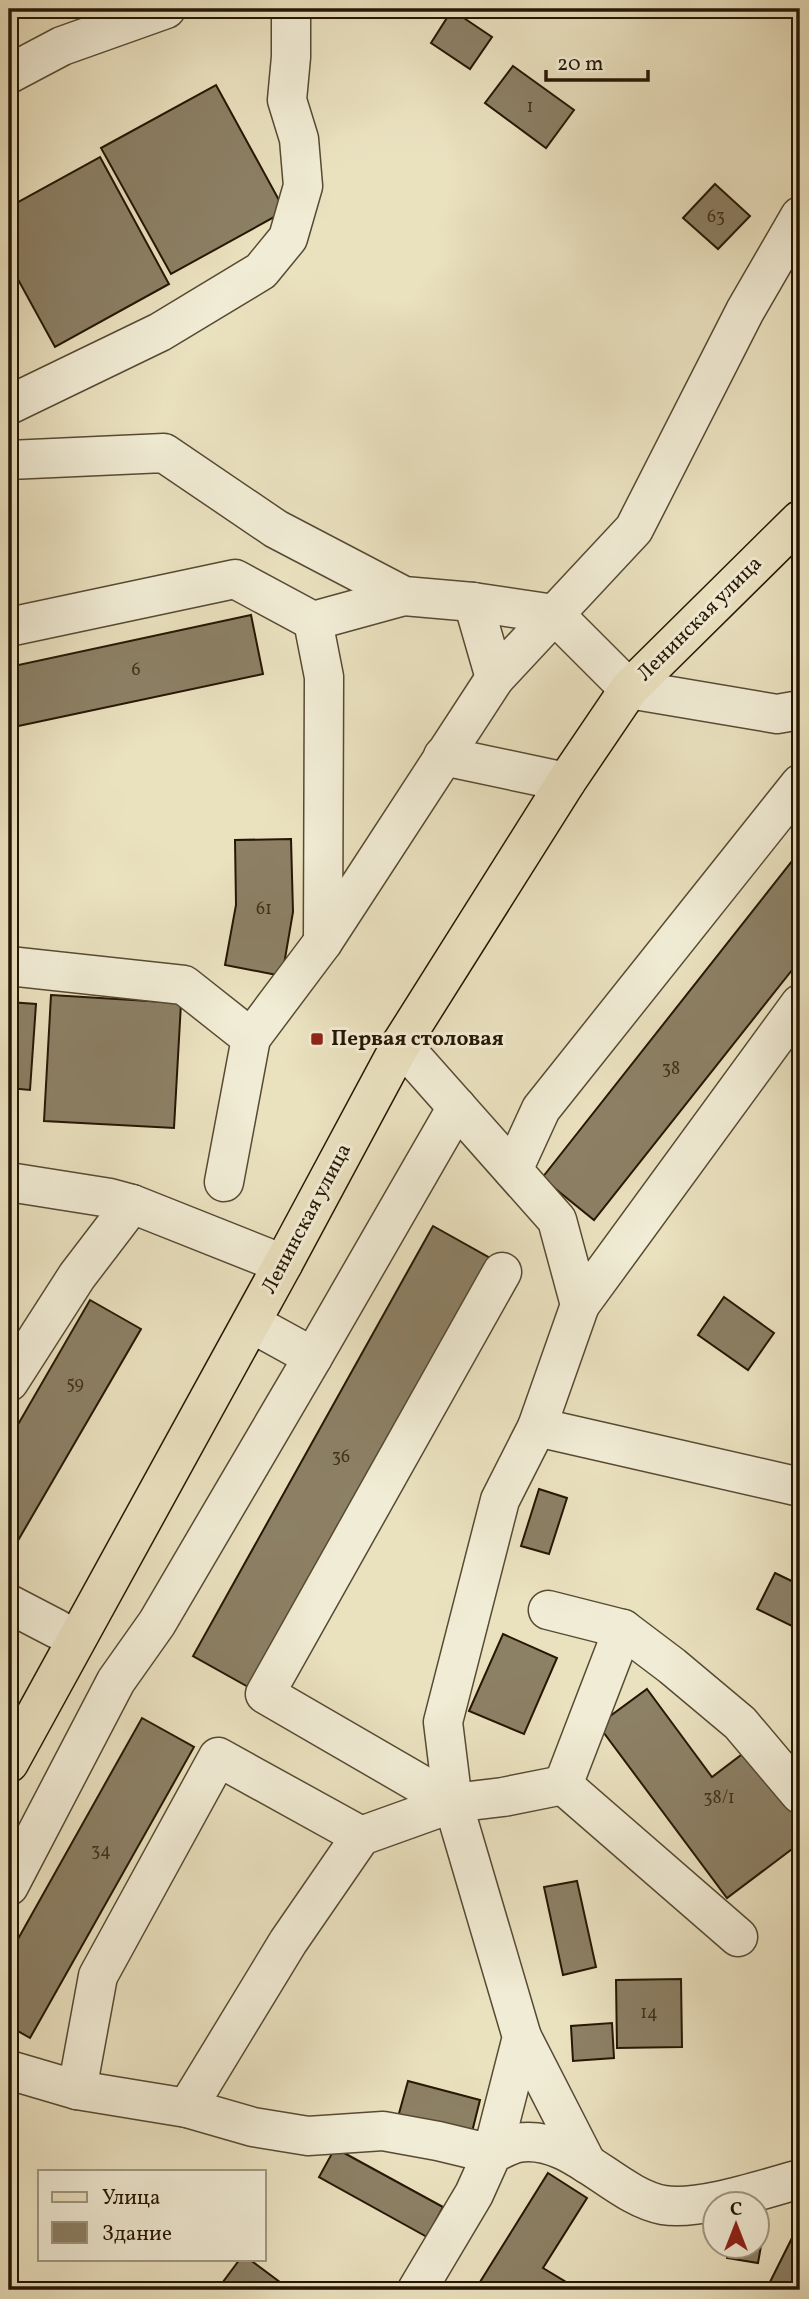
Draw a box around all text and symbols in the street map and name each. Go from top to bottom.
scale bar [546,38,648,82]
text: 20 m [557,50,603,79]
house number: 1 [527,95,533,120]
house number: 63 [707,205,725,230]
street label: Ленинская улица [631,550,769,688]
house number: 6 [131,658,141,683]
house number: 61 [256,897,272,922]
place label: Первая столовая [331,1025,504,1054]
marker: Первая столовая [309,1031,325,1047]
house number: 38 [662,1057,680,1082]
street label: Ленинская улица [255,1139,359,1299]
house number: 59 [66,1372,84,1397]
house number: 36 [332,1445,350,1470]
house number: 38/1 [703,1786,735,1811]
house number: 34 [91,1839,111,1864]
house number: 14 [640,2001,658,2026]
legend [38,2170,266,2260]
text: Улица [102,2184,160,2213]
north arrow [700,2190,770,2260]
text: С [730,2197,742,2223]
text: Здание [102,2220,172,2249]

